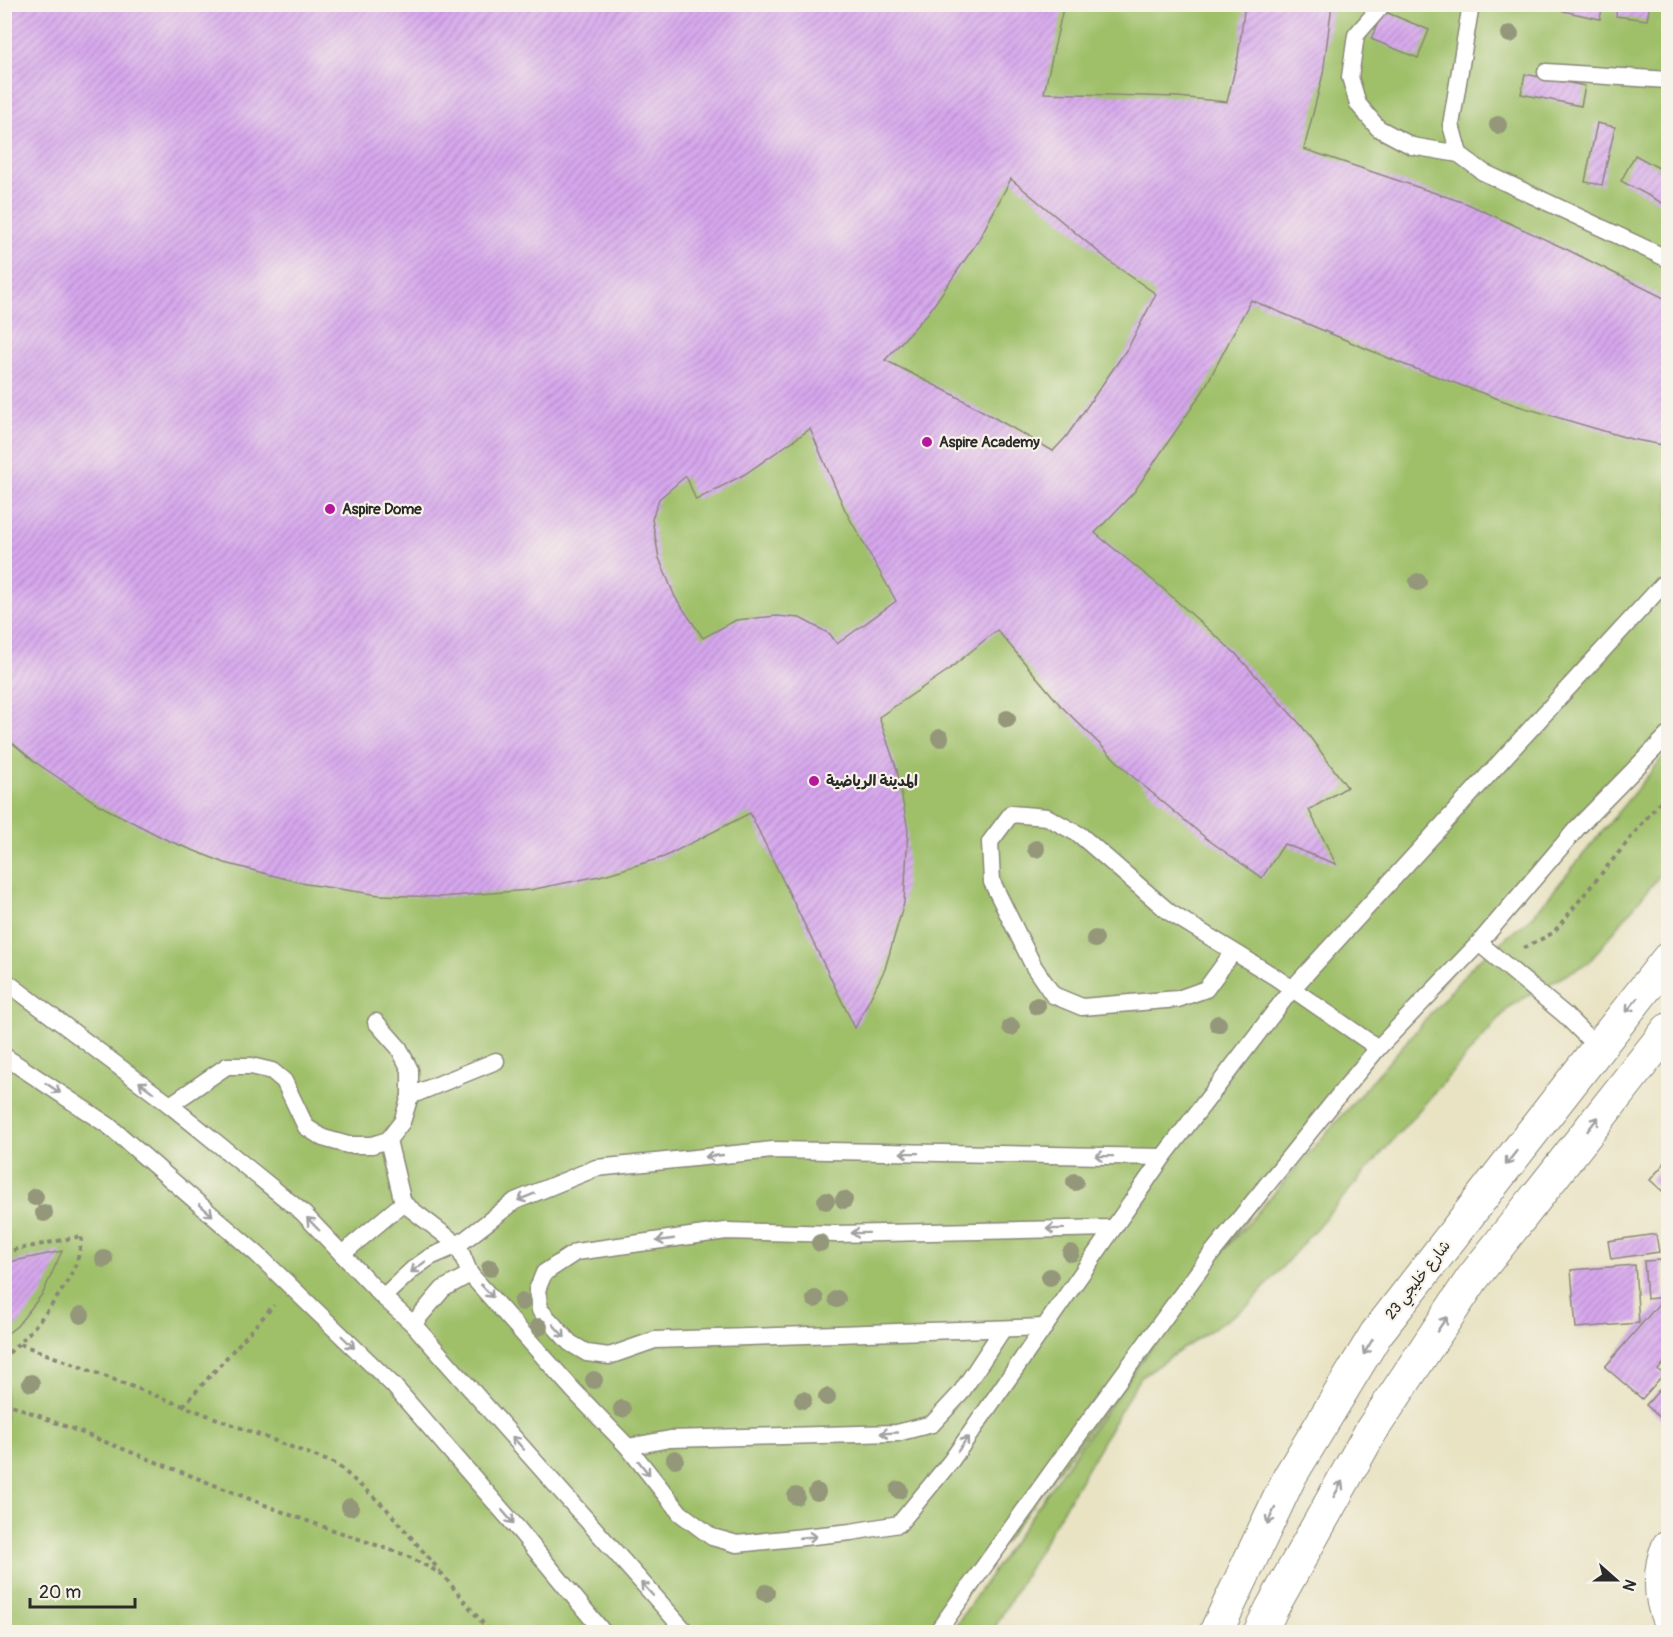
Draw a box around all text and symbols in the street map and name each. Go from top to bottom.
place label: Aspire Academy [939,433,1040,452]
marker: Aspire Academy [920,435,934,449]
place label: Aspire Dome [342,500,422,519]
marker: Aspire Dome [323,502,337,516]
place label: المدينة الرياضية [826,772,918,791]
marker: المدينة الرياضية [807,774,821,788]
one-way arrow [1625,997,1639,1012]
one-way arrow [139,1081,155,1094]
one-way arrow [44,1083,61,1095]
one-way arrow [1587,1116,1600,1132]
one-way arrow [900,1147,920,1159]
one-way arrow [1095,1150,1115,1162]
one-way arrow [1505,1150,1518,1166]
one-way arrow [705,1151,725,1162]
one-way arrow [517,1192,535,1203]
one-way arrow [197,1202,213,1216]
one-way arrow [306,1217,320,1232]
one-way arrow [1045,1224,1065,1235]
one-way arrow [850,1228,870,1239]
one-way arrow [656,1234,676,1245]
street label: شارع خليجي 23 [1381,1237,1457,1325]
one-way arrow [410,1260,426,1273]
one-way arrow [479,1284,494,1299]
one-way arrow [1437,1316,1449,1333]
one-way arrow [552,1323,566,1338]
one-way arrow [341,1335,356,1350]
one-way arrow [1362,1338,1374,1355]
one-way arrow [880,1427,900,1438]
one-way arrow [511,1435,525,1450]
one-way arrow [957,1436,969,1452]
one-way arrow [638,1460,651,1476]
one-way arrow [1333,1481,1345,1498]
one-way arrow [1264,1506,1276,1524]
one-way arrow [501,1509,515,1524]
one-way arrow [798,1531,818,1542]
north arrow [1586,1550,1646,1610]
scale bar [30,1571,135,1609]
text: N [1618,1576,1640,1594]
text: 20 m [39,1581,81,1604]
one-way arrow [640,1582,654,1597]

